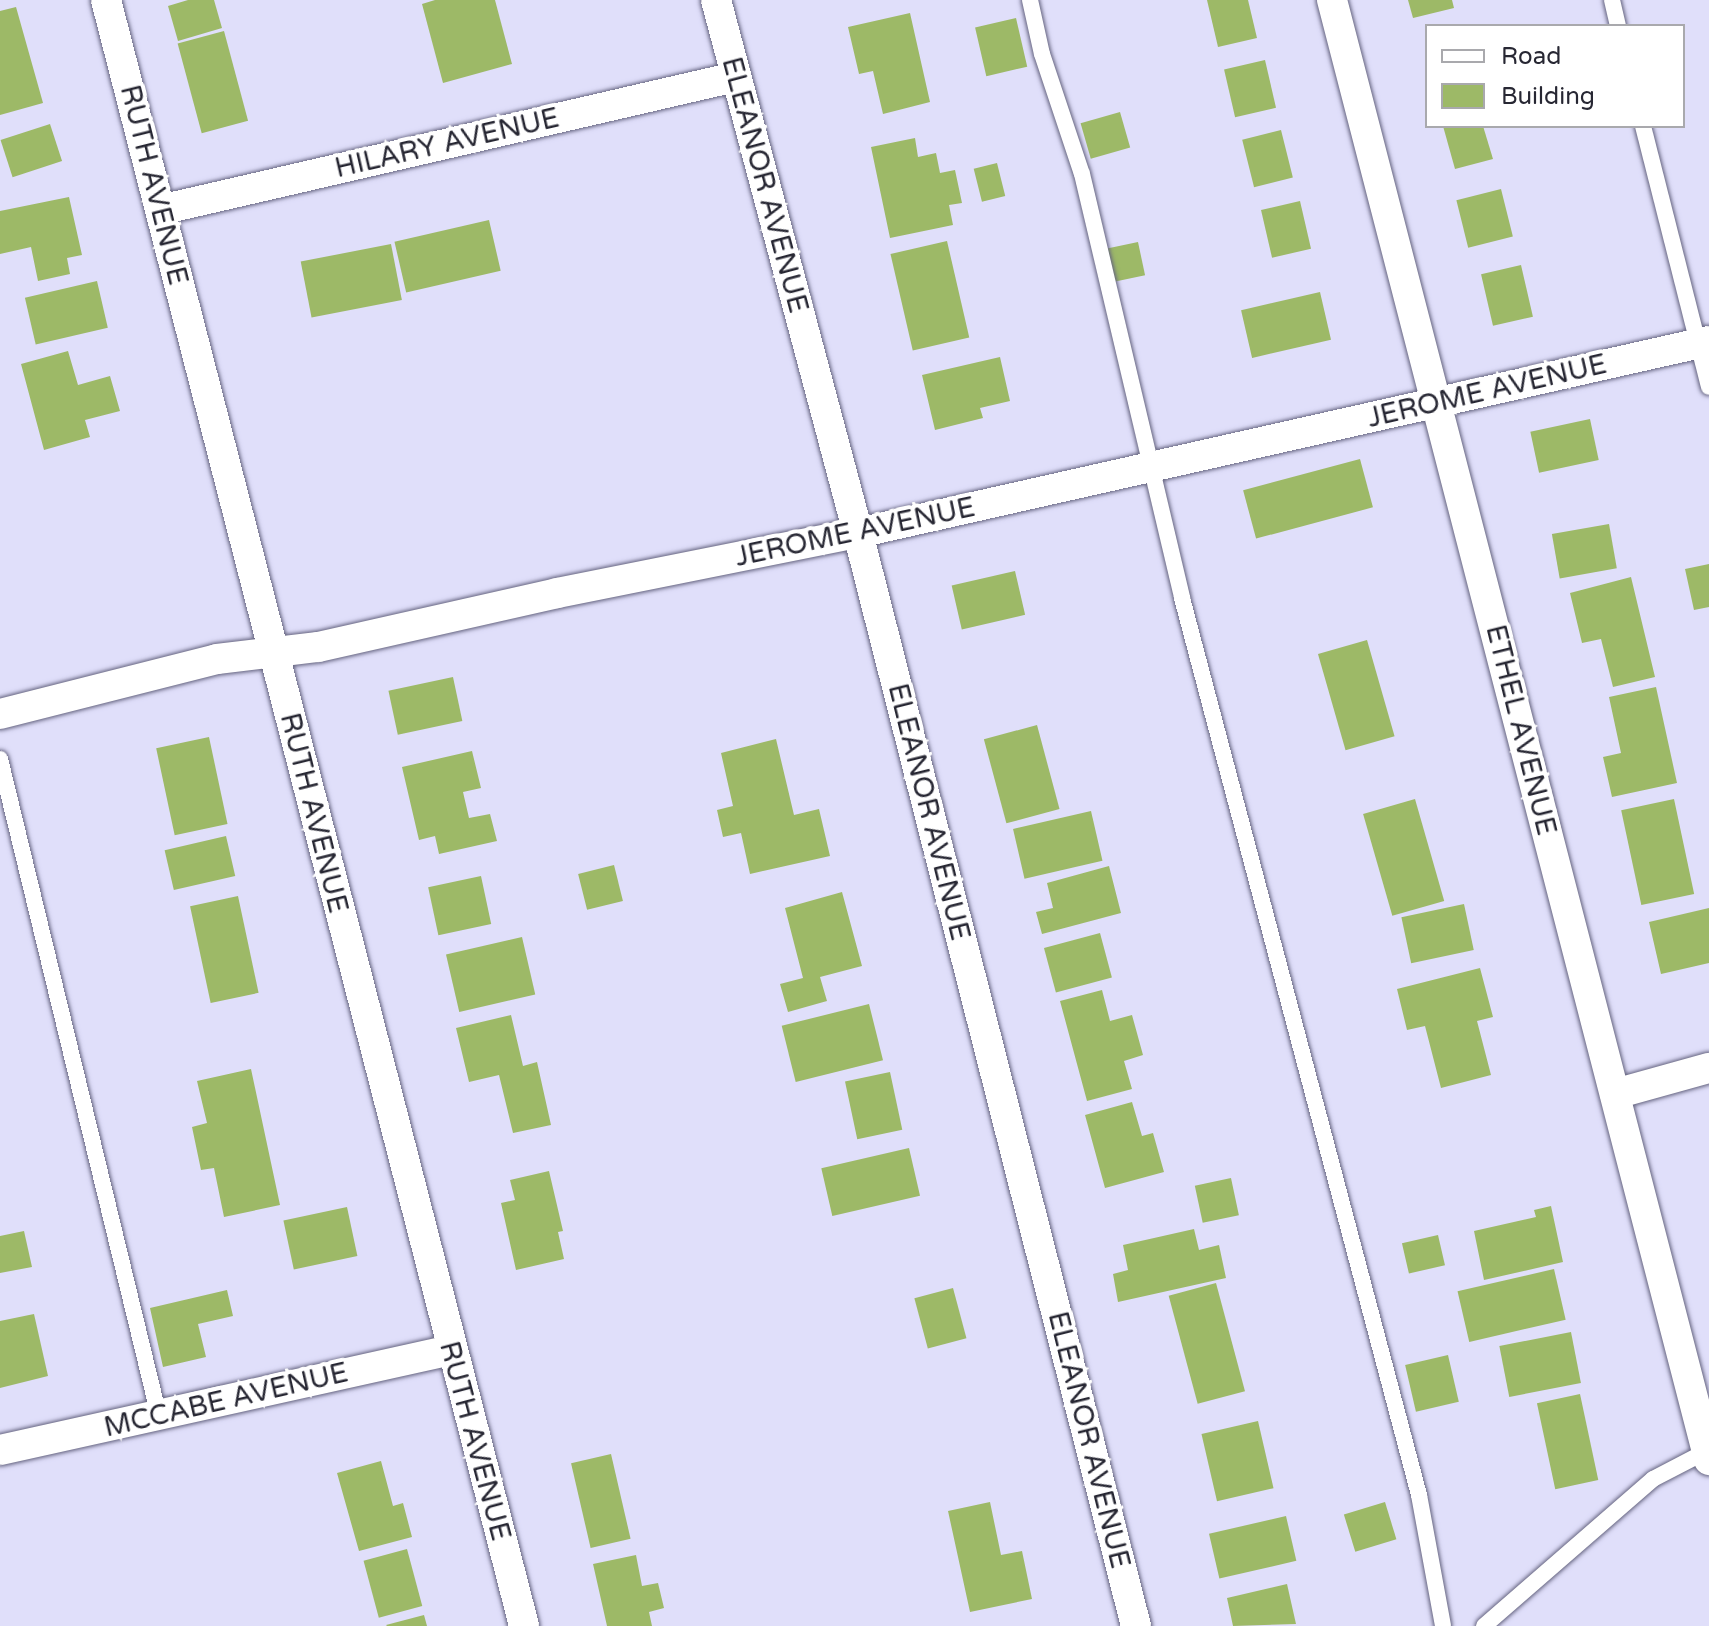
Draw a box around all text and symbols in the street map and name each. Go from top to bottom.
legend [1425,24,1685,128]
text: Road [1501,42,1561,71]
street label: ELEANOR AVENUE [715,53,815,317]
street label: RUTH AVENUE [113,81,195,289]
text: Building [1501,82,1595,111]
street label: HILARY AVENUE [332,101,562,185]
street label: JEROME AVENUE [1364,347,1610,435]
street label: JEROME AVENUE [732,490,978,574]
street label: ETHEL AVENUE [1479,621,1563,839]
street label: ELEANOR AVENUE [881,680,977,944]
street label: RUTH AVENUE [273,709,355,917]
street label: ELEANOR AVENUE [1041,1308,1137,1572]
street label: RUTH AVENUE [432,1338,518,1544]
street label: MCCABE AVENUE [101,1356,351,1444]

